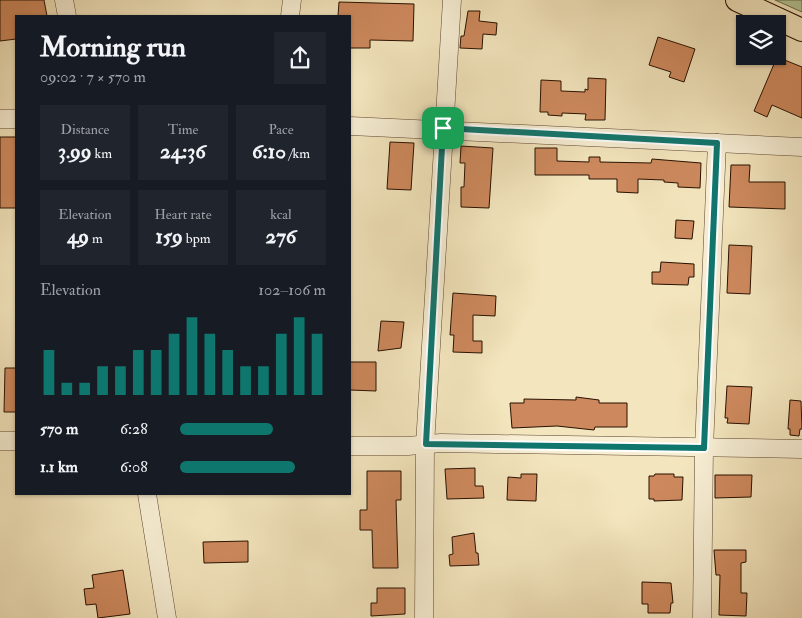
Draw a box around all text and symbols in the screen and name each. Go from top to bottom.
map controls [736,15,786,65]
button: layers [736,15,786,65]
text: Morning run [40,30,186,65]
button: share [274,32,326,84]
text: 09:02 · 7 × 570 m [40,67,146,87]
pin [422,107,464,149]
icon: arrive [429,114,457,142]
text: Distance [61,121,109,138]
text: Time [168,121,198,138]
text: Pace [268,121,294,138]
text: 3.99 [58,138,92,165]
text: 24:36 [160,138,206,165]
text: 6:10 [252,138,286,165]
text: km [92,145,112,162]
text: /km [286,145,310,162]
text: Elevation [58,206,112,223]
text: Heart rate [155,206,212,223]
text: kcal [270,206,292,223]
text: 49 [67,223,89,250]
text: 159 [155,223,183,250]
text: 276 [266,223,296,250]
text: m [89,230,103,247]
text: bpm [183,230,211,247]
text: Elevation [40,280,101,300]
text: 102–106 m [258,280,326,300]
text: 570 m [40,419,78,439]
text: 6:28 [120,419,148,439]
text: 1.1 km [40,457,78,477]
text: 6:08 [120,457,148,477]

